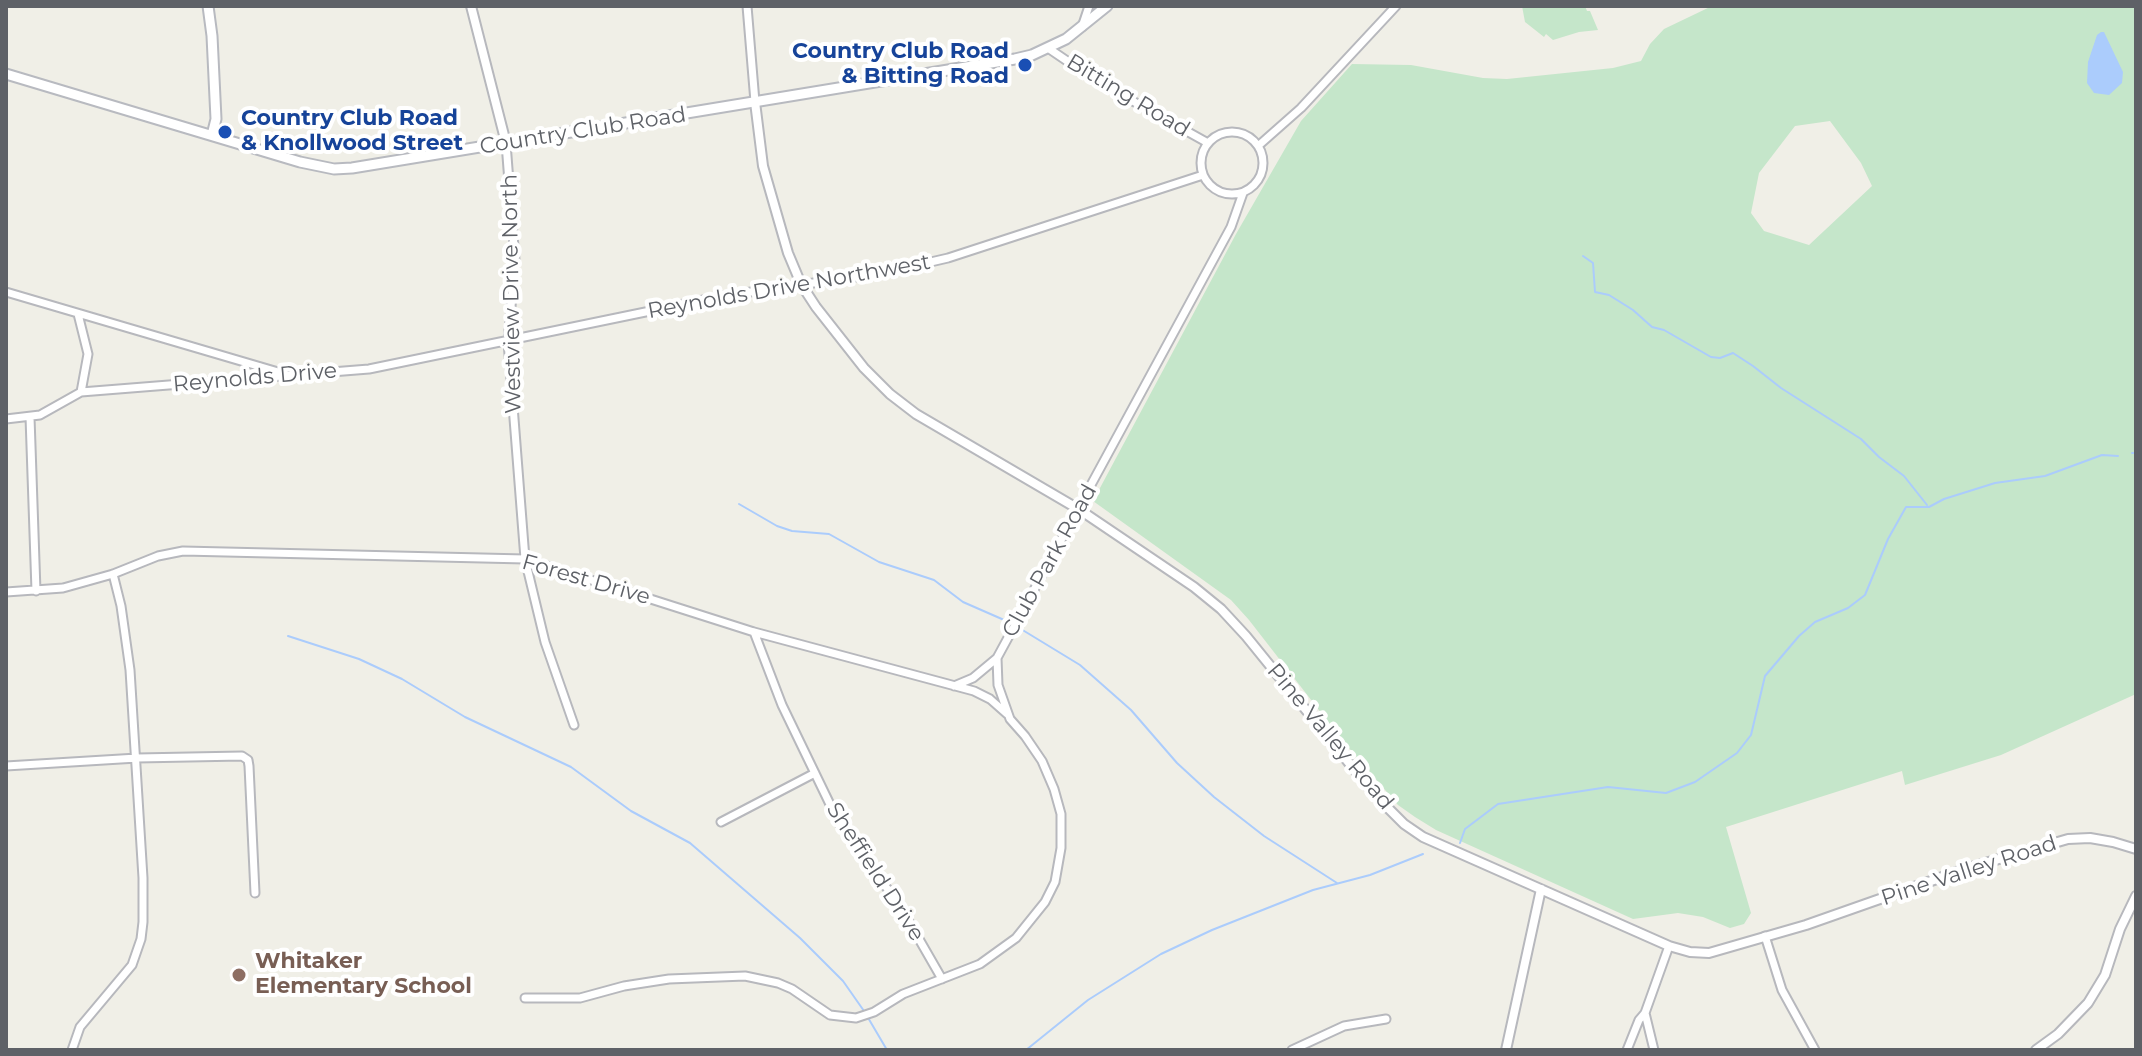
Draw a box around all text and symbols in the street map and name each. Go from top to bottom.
place label: Country Club Road & Bitting Road [792,39,1009,90]
street label: Bitting Road [1062,49,1194,143]
marker: Country Club Road & Bitting Road [1016,56,1034,74]
street label: Country Club Road [478,102,688,160]
place label: Country Club Road & Knollwood Street [241,106,463,158]
marker: Country Club Road & Knollwood Street [216,123,234,141]
street label: Westview Drive North [497,174,527,414]
street label: Reynolds Drive Northwest [646,249,932,325]
street label: Reynolds Drive [172,358,338,398]
street label: Club Park Road [997,480,1103,642]
street label: Forest Drive [519,549,653,611]
street label: Pine Valley Road [1261,658,1399,816]
street label: Sheffield Drive [820,798,930,946]
street label: Pine Valley Road [1878,830,2060,912]
place label: Whitaker Elementary School [255,949,472,1000]
marker: Whitaker Elementary School [230,966,248,984]

